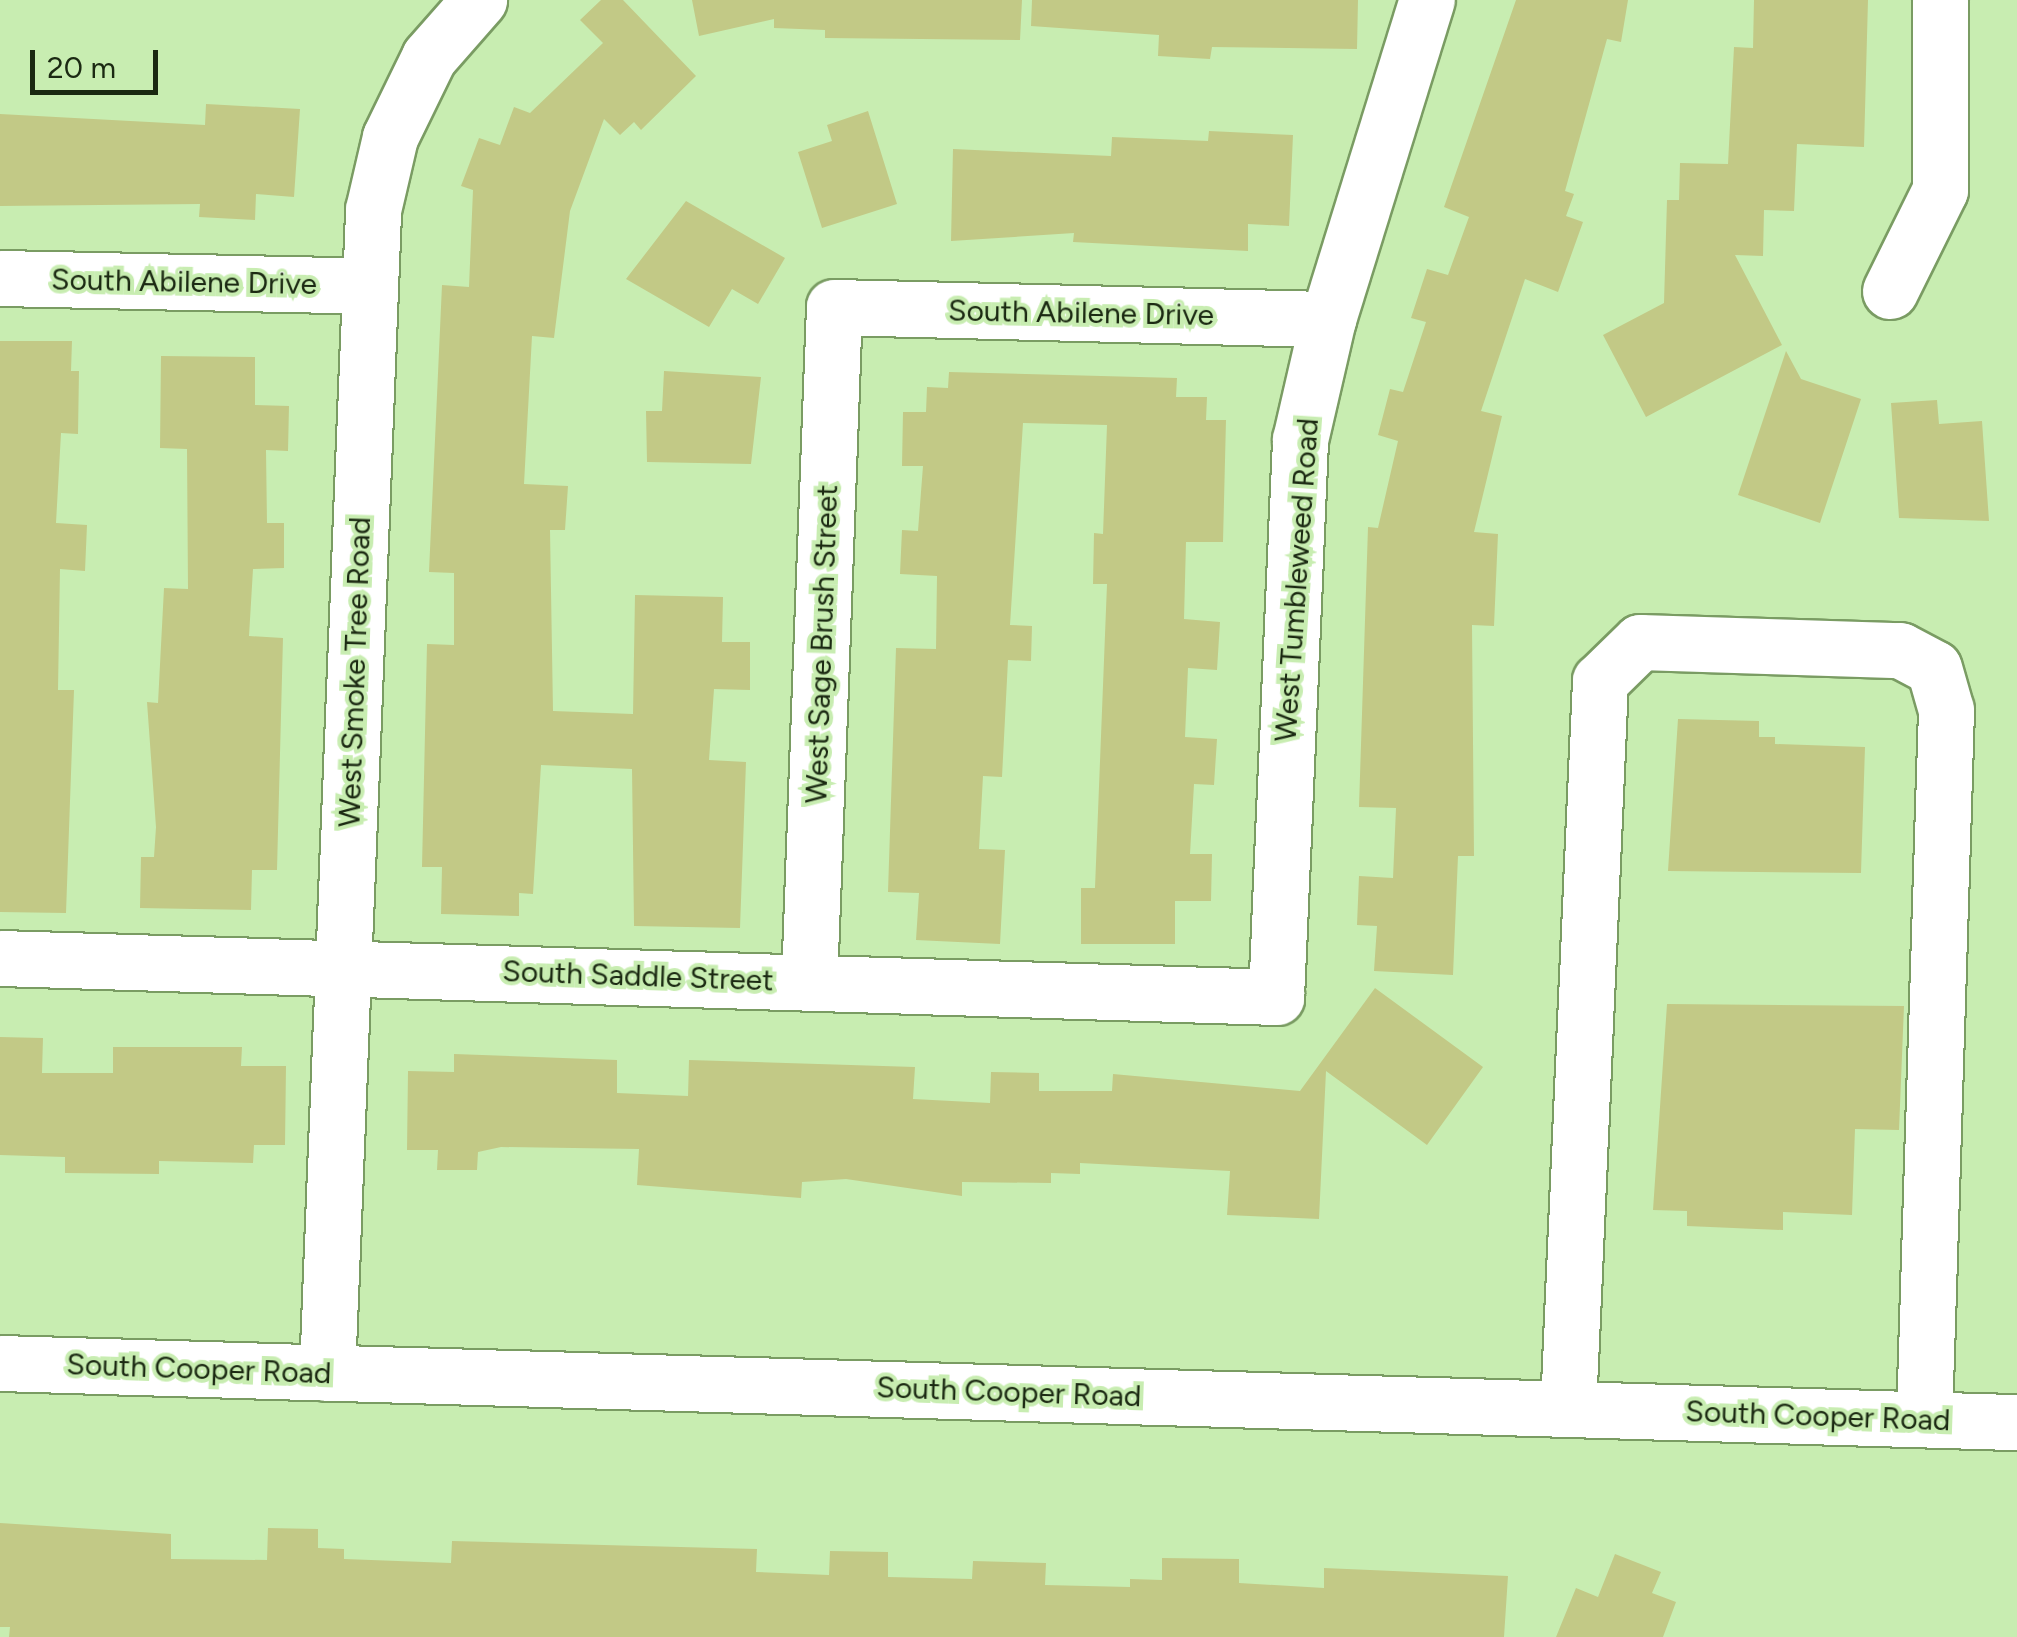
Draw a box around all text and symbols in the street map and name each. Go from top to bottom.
scale bar [35,30,162,92]
text: 20 m [47,49,116,86]
street label: South Abilene Drive [51,262,317,302]
street label: South Abilene Drive [948,293,1214,333]
street label: West Tumbleweed Road [1268,417,1326,743]
street label: West Sage Brush Street [798,484,846,804]
street label: West Smoke Tree Road [332,516,378,828]
street label: South Saddle Street [502,953,774,999]
street label: South Cooper Road [66,1346,332,1392]
street label: South Cooper Road [876,1369,1142,1415]
street label: South Cooper Road [1685,1393,1951,1439]

